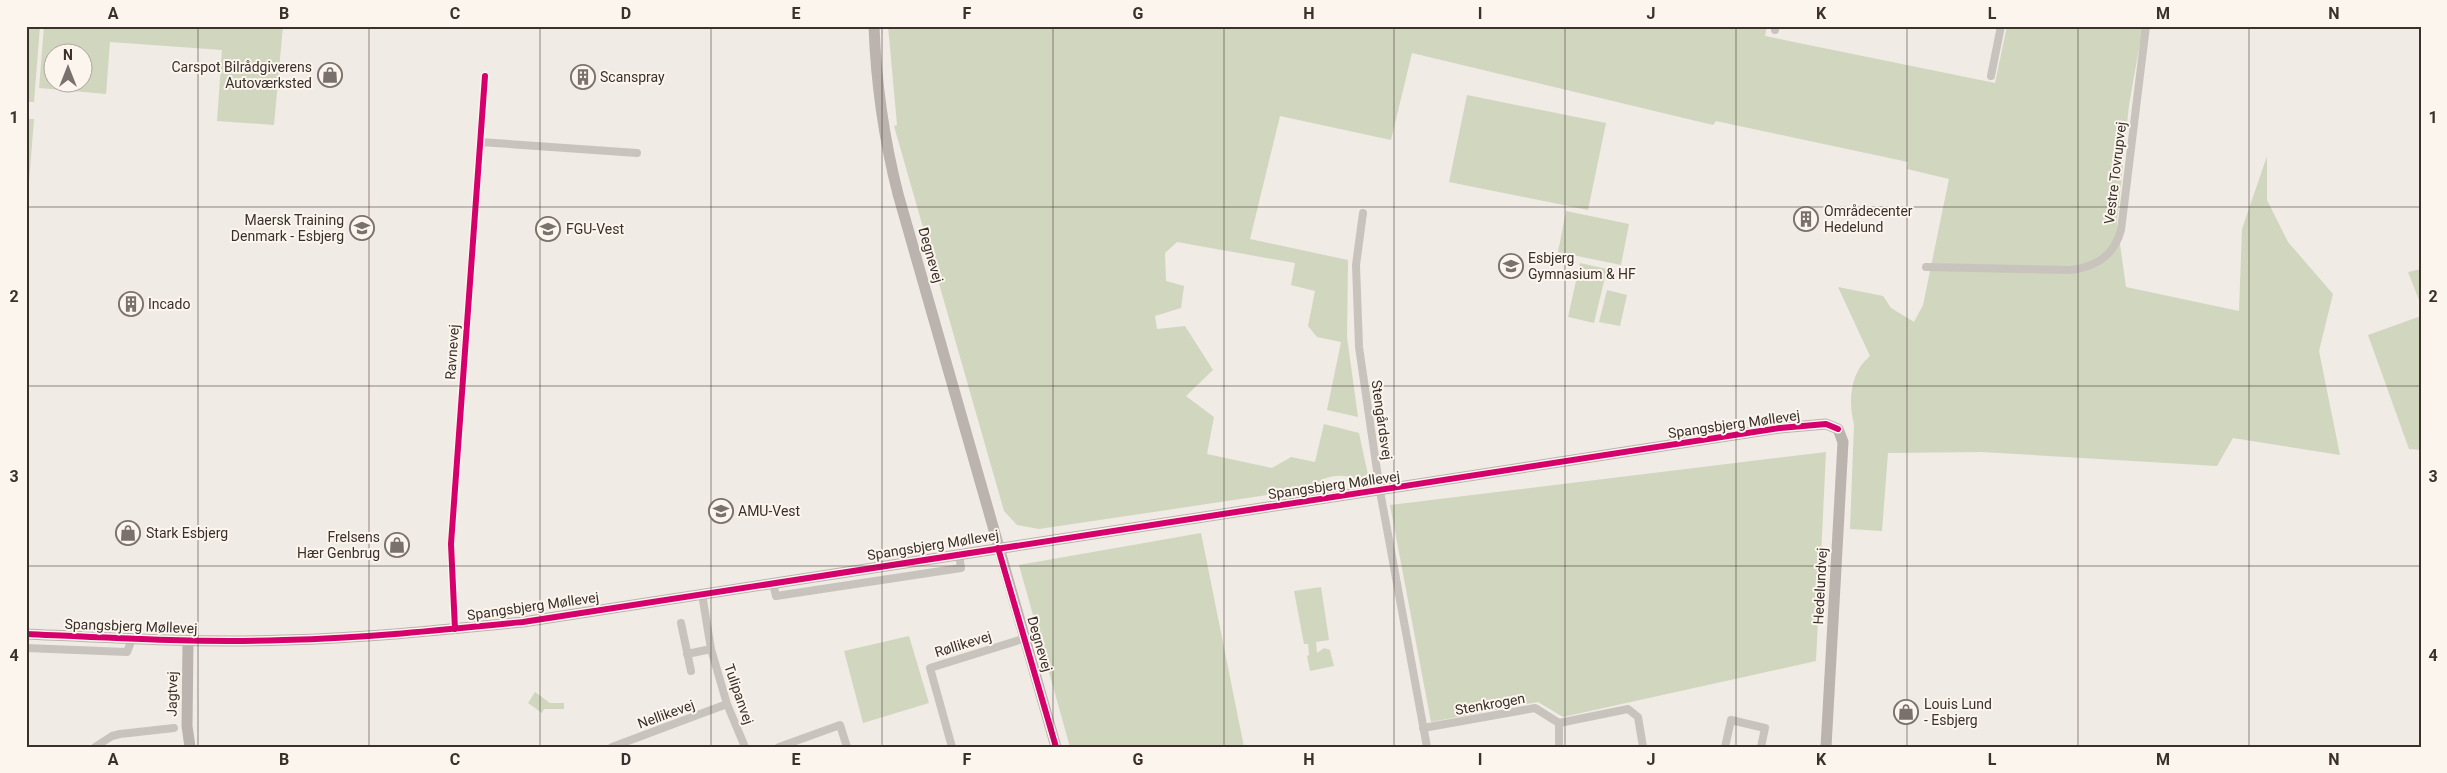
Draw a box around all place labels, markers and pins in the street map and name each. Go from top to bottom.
place label: Carspot Bilrådgiverens Autoværksted [172,59,312,91]
shop icon: Carspot Bilrådgiverens Autoværksted [317,62,343,88]
building icon: Scanspray [570,64,596,90]
place label: Scanspray [600,69,665,85]
place label: Områdecenter Hedelund [1824,203,1913,235]
building icon: Områdecenter Hedelund [1793,206,1819,232]
place label: Maersk Training Denmark - Esbjerg [231,212,344,244]
school or university icon: Maersk Training Denmark - Esbjerg [349,215,375,241]
school or university icon: FGU-Vest [535,216,561,242]
place label: FGU-Vest [566,221,624,237]
place label: Esbjerg Gymnasium & HF [1528,250,1636,282]
school or university icon: Esbjerg Gymnasium & HF [1498,253,1524,279]
building icon: Incado [118,291,144,317]
place label: Incado [148,296,190,312]
school or university icon: AMU-Vest [708,498,734,524]
place label: AMU-Vest [738,503,801,519]
shop icon: Stark Esbjerg [115,520,141,546]
place label: Stark Esbjerg [146,525,228,541]
place label: Frelsens Hær Genbrug [297,529,380,561]
shop icon: Frelsens Hær Genbrug [384,532,410,558]
place label: Louis Lund - Esbjerg [1924,696,1992,728]
shop icon: Louis Lund - Esbjerg [1893,699,1919,725]

